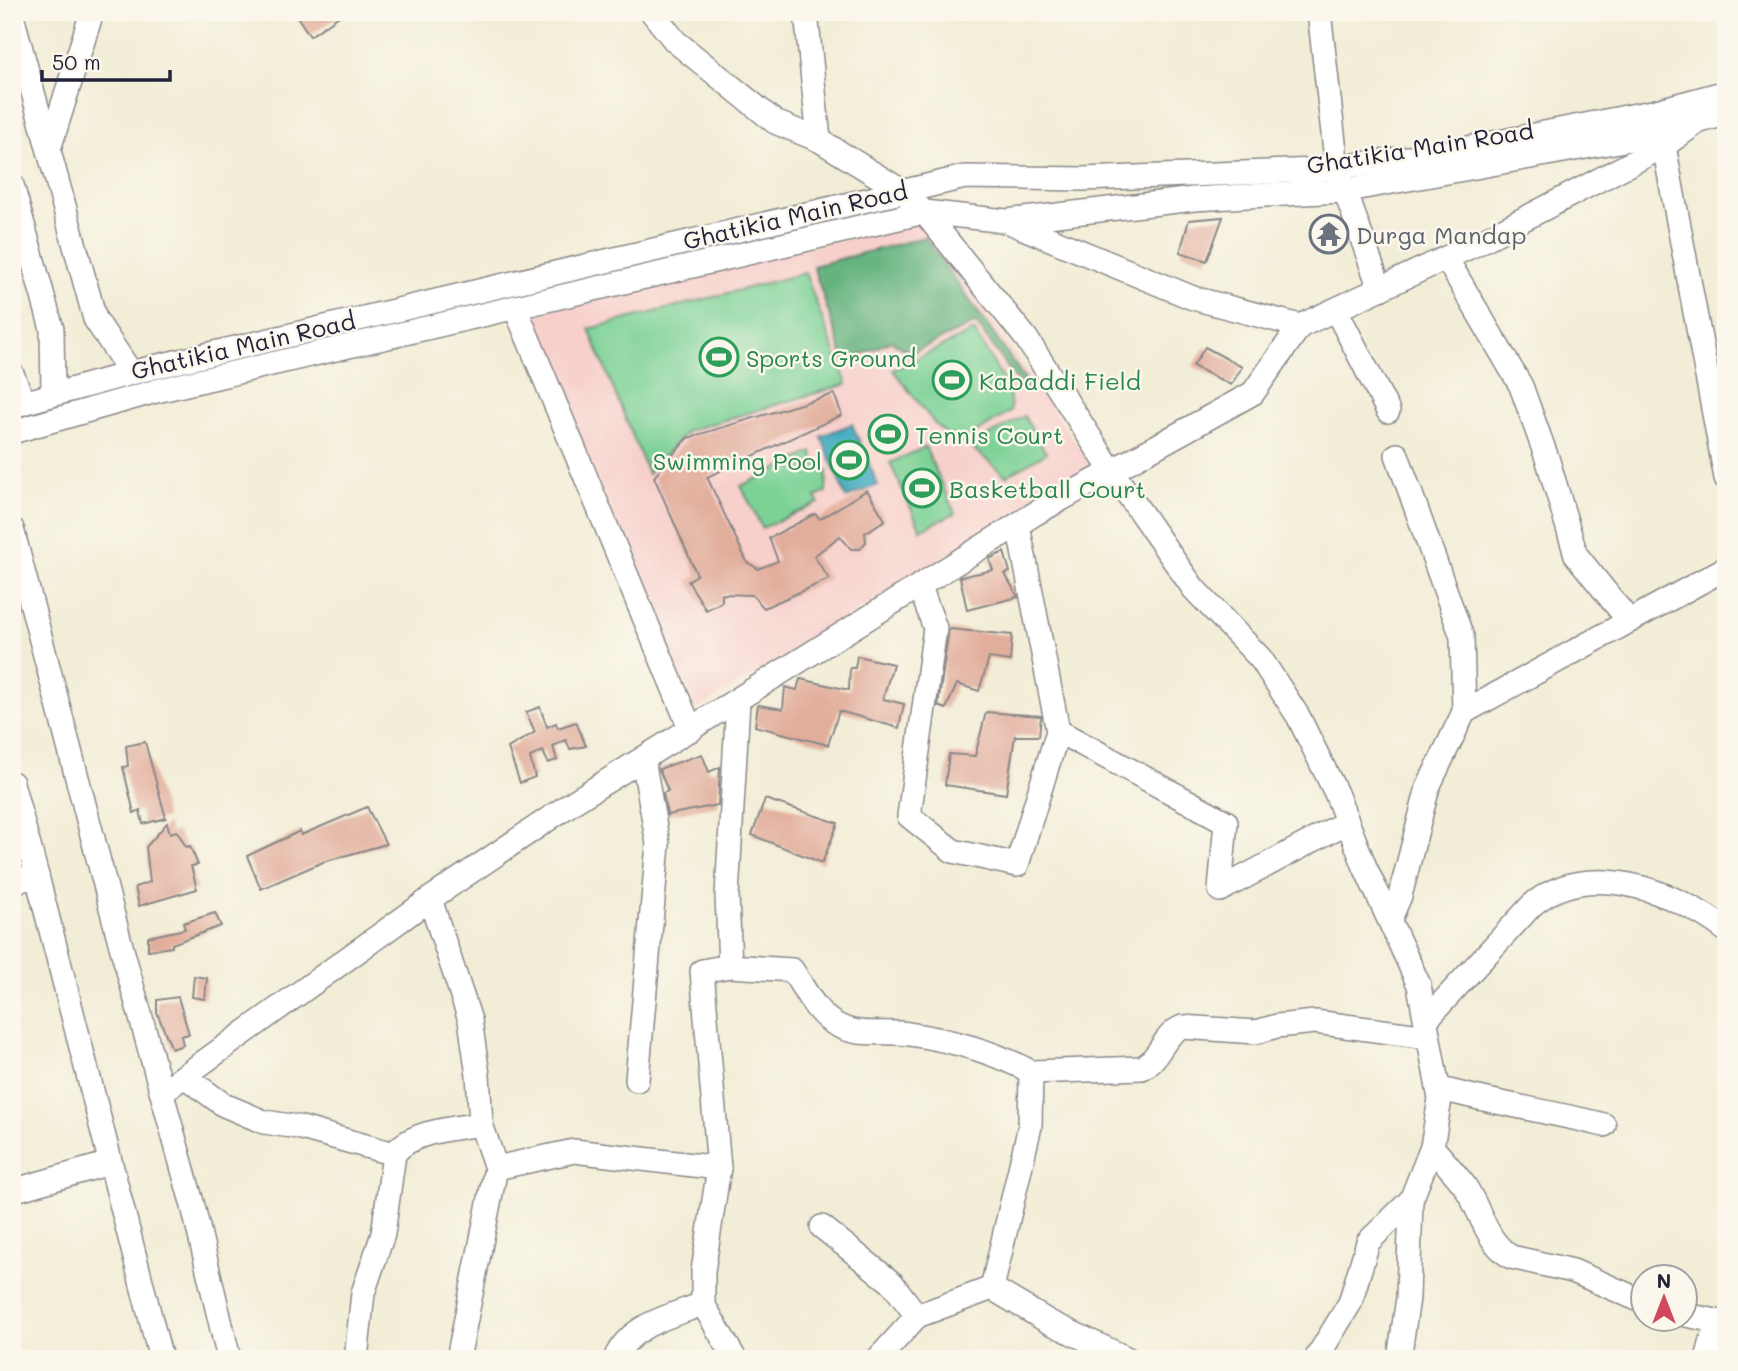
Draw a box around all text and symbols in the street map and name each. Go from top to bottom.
scale bar [42,38,170,82]
text: 50 m [52,48,101,75]
street label: Ghatikia Main Road [1304,114,1536,180]
street label: Ghatikia Main Road [680,174,910,256]
temple icon: Durga Mandap [1308,213,1350,255]
place label: Durga Mandap [1356,219,1527,250]
street label: Ghatikia Main Road [128,304,358,386]
sports icon: Sports Ground [698,336,740,378]
place label: Sports Ground [746,342,916,373]
sports icon: Kabaddi Field [931,359,973,401]
place label: Kabaddi Field [979,365,1141,396]
sports icon: Tennis Court [867,413,909,455]
place label: Tennis Court [915,419,1064,450]
sports icon: Swimming Pool [828,439,870,481]
place label: Swimming Pool [653,445,822,476]
sports icon: Basketball Court [901,467,943,509]
place label: Basketball Court [949,473,1146,504]
north arrow [1630,1262,1700,1332]
text: N [1657,1268,1671,1293]

